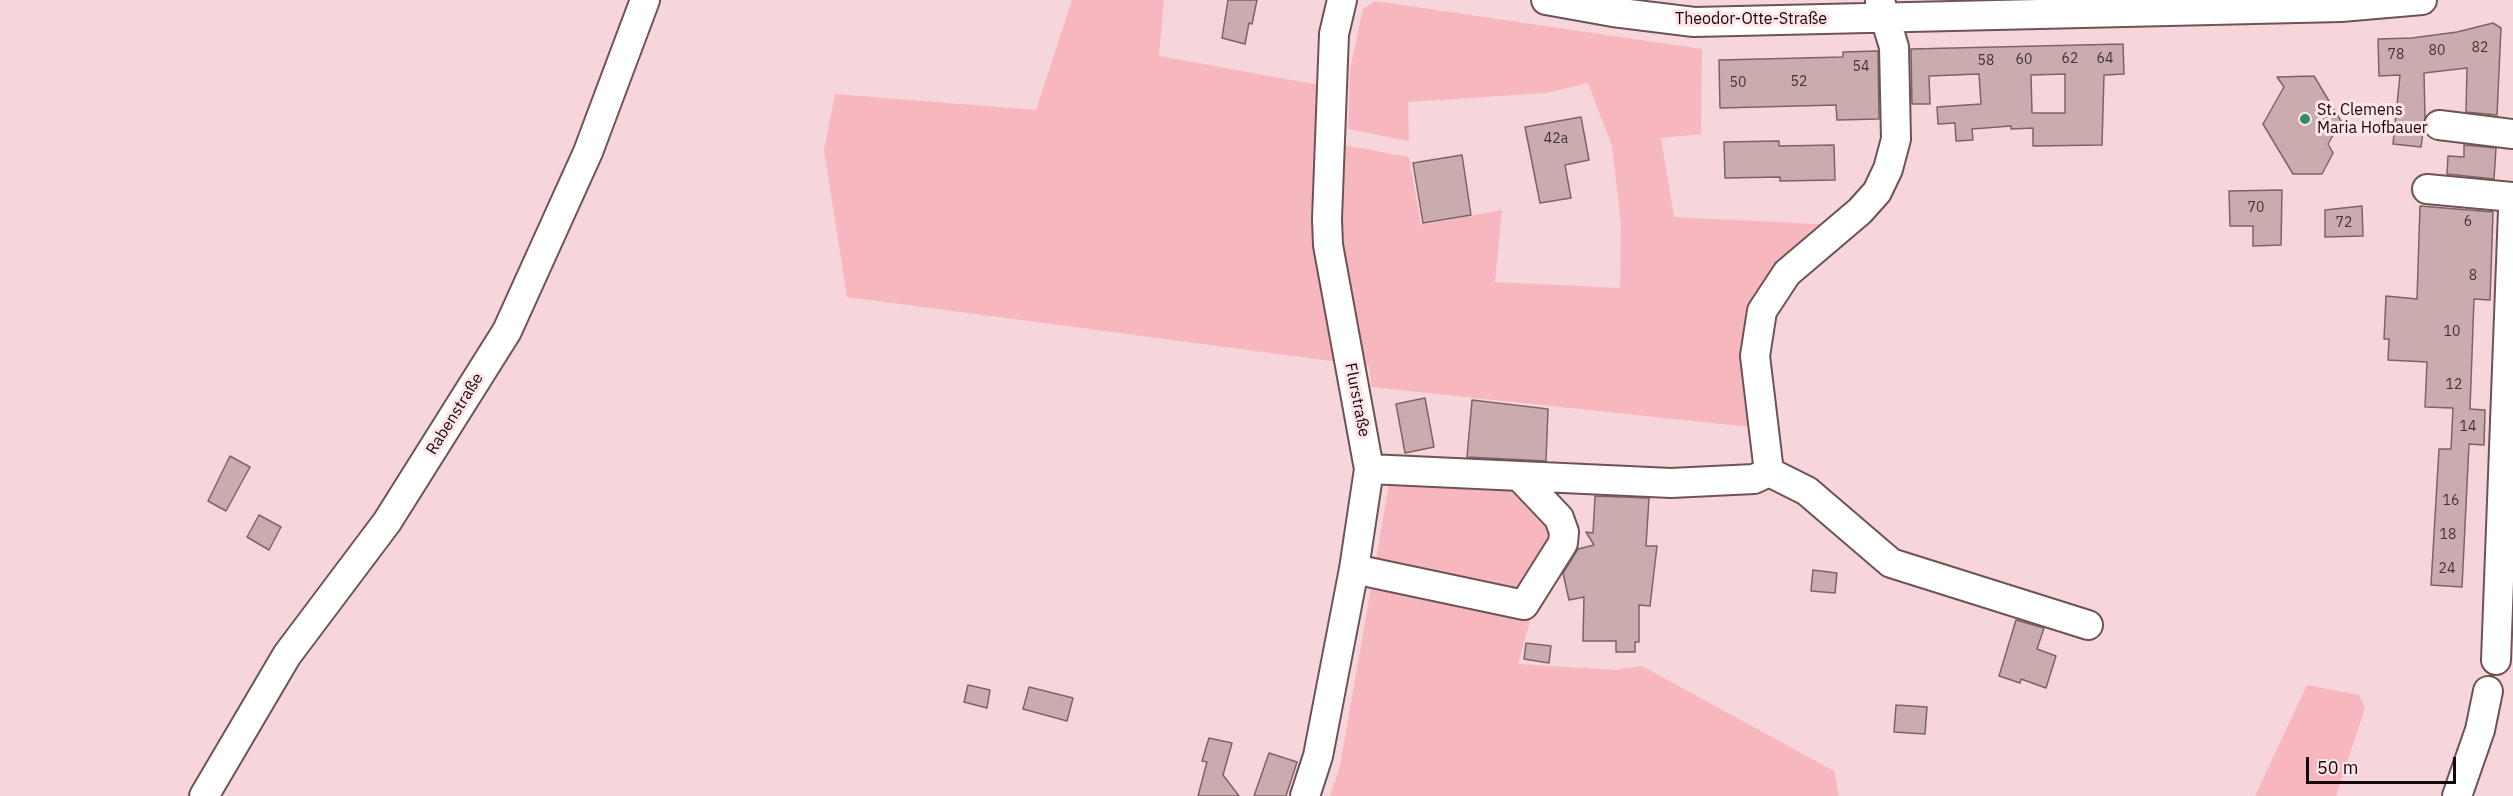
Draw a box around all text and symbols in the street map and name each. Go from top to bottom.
street label: Theodor-Otte-Straße [1675,9,1827,29]
house number: 82 [2472,40,2488,56]
house number: 80 [2429,43,2445,59]
house number: 78 [2388,47,2404,63]
house number: 62 [2062,51,2078,67]
house number: 64 [2097,51,2113,67]
house number: 60 [2016,52,2032,68]
house number: 58 [1978,53,1994,69]
house number: 54 [1853,59,1869,75]
house number: 52 [1791,74,1807,90]
house number: 50 [1730,75,1746,91]
place label: St. Clemens Maria Hofbauer [2317,100,2428,138]
marker: St. Clemens Maria Hofbauer [2298,112,2312,126]
house number: 42a [1544,131,1568,147]
house number: 70 [2248,200,2264,216]
house number: 6 [2464,214,2472,230]
house number: 72 [2336,215,2352,231]
house number: 8 [2469,268,2477,284]
house number: 10 [2444,324,2460,340]
street label: Flurstraße [1340,361,1374,439]
street label: Rabenstraße [422,370,488,458]
house number: 12 [2446,377,2462,393]
house number: 14 [2460,419,2476,435]
house number: 16 [2443,493,2459,509]
house number: 18 [2440,527,2456,543]
house number: 24 [2439,561,2455,577]
scale bar [2309,745,2459,783]
text: 50 m [2317,756,2359,779]

